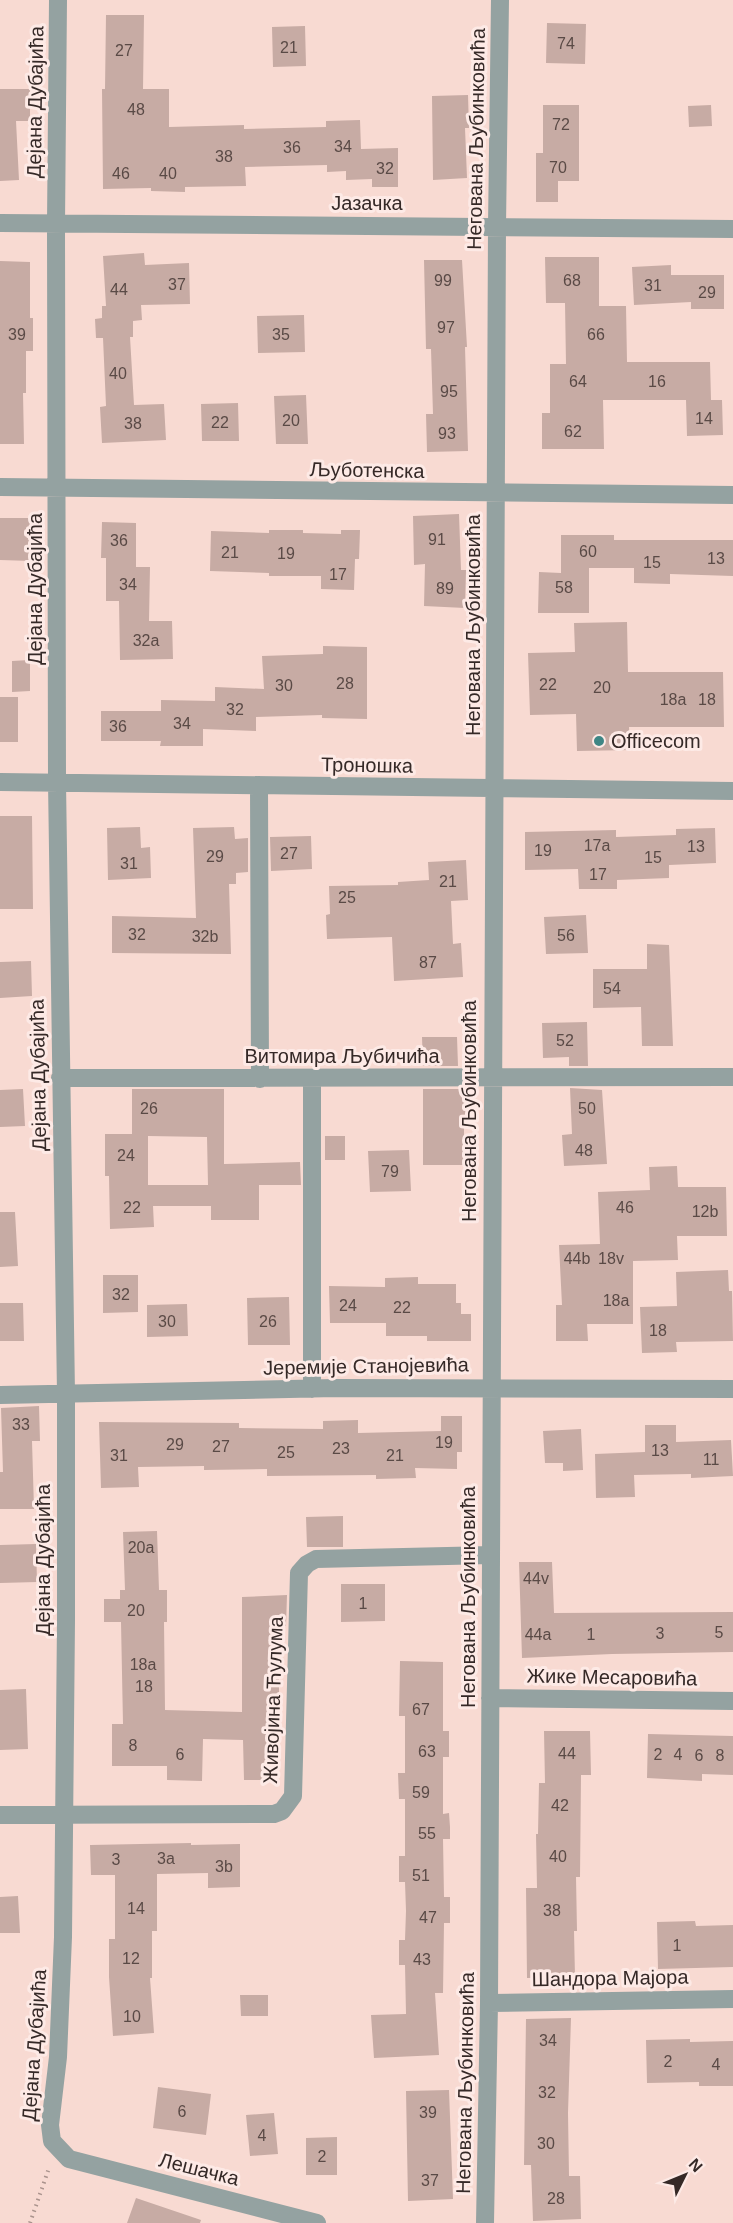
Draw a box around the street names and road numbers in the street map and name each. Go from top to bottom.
street label: Дејана Дубајића [23,25,47,178]
street label: Негована Љубинковића [463,27,489,250]
street label: Јазачка [331,192,404,214]
street label: Љуботенска [309,458,426,482]
street label: Дејана Дубајића [24,512,46,665]
street label: Негована Љубинковића [462,513,484,736]
street label: Троношка [321,753,414,777]
street label: Дејана Дубајића [26,998,50,1151]
street label: Негована Љубинковића [458,999,480,1222]
street label: Витомира Љубичића [244,1045,440,1067]
street label: Јеремије Станојевића [263,1353,470,1379]
street label: Дејана Дубајића [32,1483,54,1636]
street label: Негована Љубинковића [457,1485,479,1708]
street label: Живојина Ћулума [259,1615,287,1784]
street label: Жике Месаровића [526,1665,698,1690]
street label: Шандора Мајора [531,1966,690,1990]
street label: Дејана Дубајића [18,1967,50,2122]
street label: Негована Љубинковића [452,1971,478,2194]
street label: Лешачка [157,2148,242,2190]

